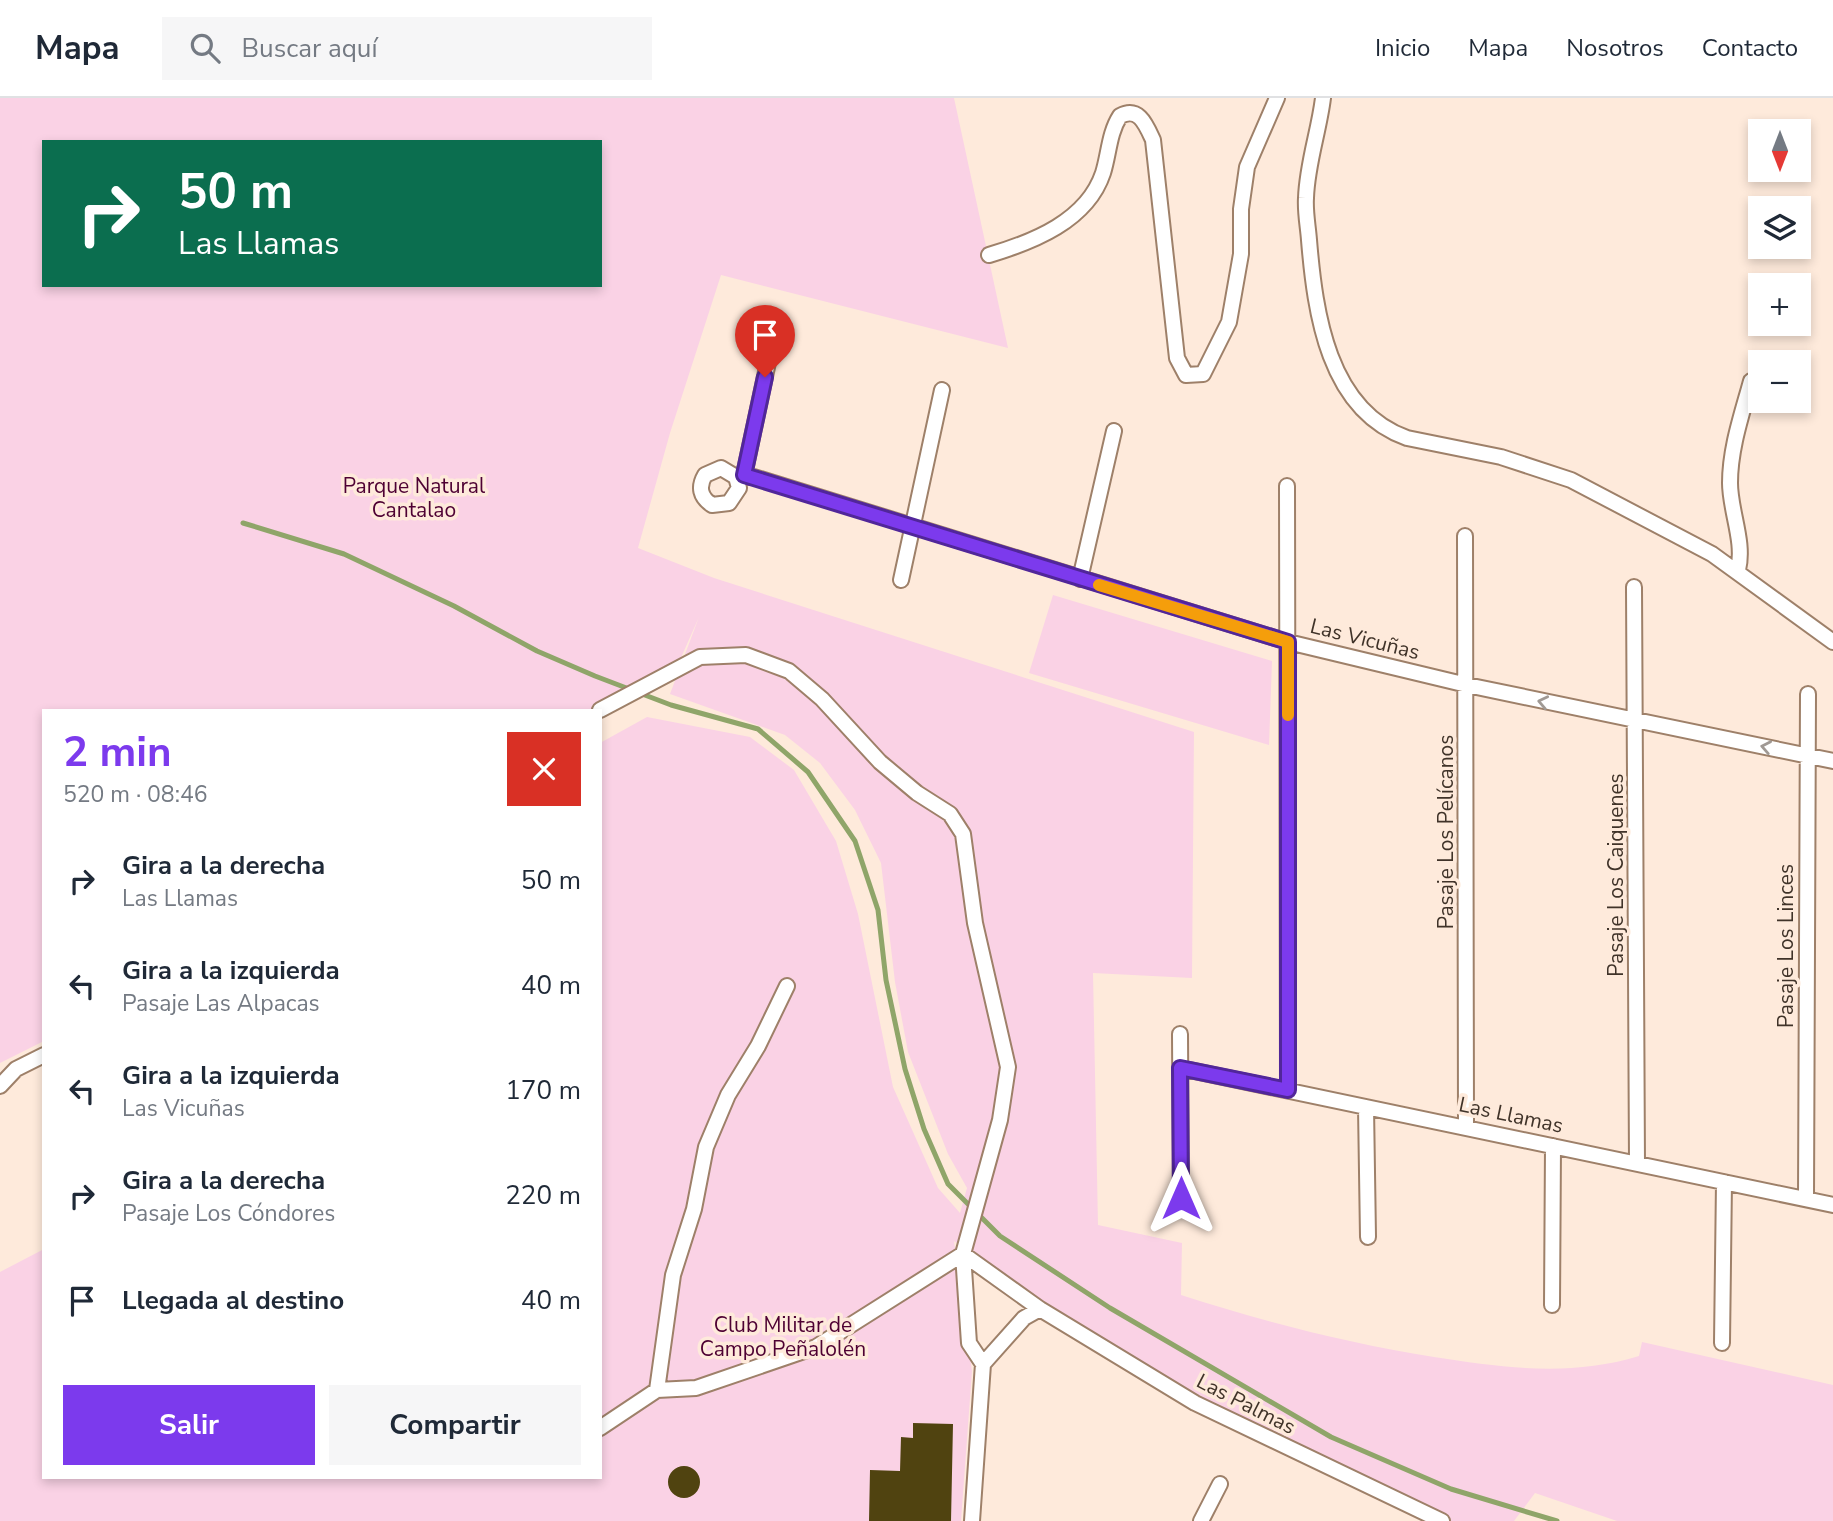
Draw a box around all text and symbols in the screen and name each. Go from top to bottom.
search box [162,17,652,80]
text: Mapa [35,26,120,71]
icon: search [186,29,224,67]
text: Buscar aquí [242,31,377,66]
text: Inicio [1375,32,1430,64]
text: Mapa [1468,32,1528,64]
text: Nosotros [1566,32,1664,64]
text: Contacto [1702,32,1798,64]
north arrow [1748,119,1811,182]
map controls [1748,119,1811,413]
text: 50 m [178,158,293,225]
icon: right [63,168,154,259]
button: layers [1748,196,1811,259]
text: Las Llamas [178,222,340,265]
button: + [1748,273,1811,336]
pin [735,305,795,377]
icon: arrive [746,316,784,354]
button: − [1748,350,1811,413]
park label: Parque Natural Cantalao [343,472,486,524]
street label: Las Vicuñas [1307,612,1423,666]
one-way arrow [1537,696,1549,710]
text: 2 min [63,724,172,781]
button: close [507,732,581,806]
street label: Pasaje Los Pelícanos [1432,735,1460,929]
one-way arrow [1760,741,1772,756]
street label: Pasaje Los Caiquenes [1602,773,1630,977]
text: 520 m · 08:46 [63,779,208,810]
text: Gira a la derecha [122,848,325,883]
icon: right [63,862,101,900]
text: 50 m [521,863,581,898]
street label: Pasaje Los Linces [1772,864,1800,1028]
text: Las Llamas [122,883,238,914]
text: Gira a la izquierda [122,953,340,988]
icon: left [63,967,101,1005]
text: 40 m [521,968,581,1003]
text: Pasaje Las Alpacas [122,988,320,1019]
text: Gira a la izquierda [122,1058,340,1093]
icon: left [63,1072,101,1110]
text: 170 m [505,1073,581,1108]
street label: Las Llamas [1456,1090,1566,1140]
text: Las Vicuñas [122,1093,245,1124]
position arrow [1144,1161,1218,1235]
text: Gira a la derecha [122,1163,325,1198]
icon: right [63,1177,101,1215]
text: 220 m [505,1178,581,1213]
text: Pasaje Los Cóndores [122,1198,335,1229]
icon: arrive [63,1282,101,1320]
text: Llegada al destino [122,1283,344,1318]
text: 40 m [521,1283,581,1318]
park label: Club Militar de Campo Peñalolén [700,1311,866,1363]
street label: Las Palmas [1192,1367,1300,1441]
button: Salir [63,1385,315,1465]
button: Compartir [329,1385,581,1465]

